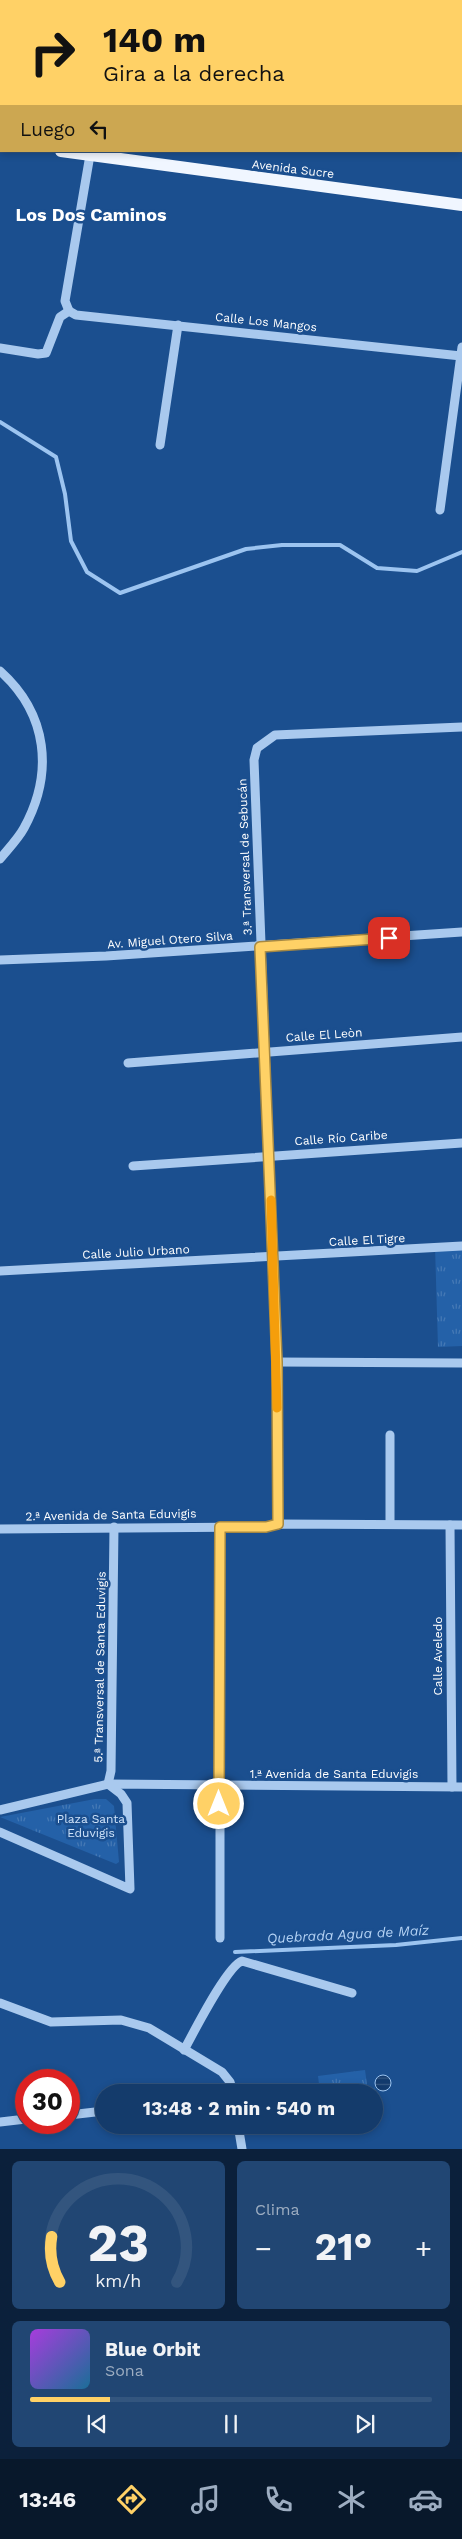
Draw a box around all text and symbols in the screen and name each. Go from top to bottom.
text: 140 m [103,19,206,61]
icon: right [20,20,85,85]
text: Gira a la derecha [103,61,285,86]
icon: left [85,115,113,143]
text: Luego [20,118,75,141]
street label: Avenida Sucre [251,157,335,181]
district label: Los Dos Caminos [15,204,167,225]
street label: Calle Los Mangos [214,310,318,334]
street label: 3.ª Transversal de Sebucán [235,778,255,936]
pin [368,917,410,959]
icon: arrive [375,924,403,952]
street label: Av. Miguel Otero Silva [107,929,233,951]
street label: Calle El Leòn [285,1025,363,1045]
street label: Calle Río Caribe [294,1128,388,1148]
street label: Calle El Tigre [329,1231,406,1249]
street label: Calle Julio Urbano [82,1242,190,1262]
street label: 2.ª Avenida de Santa Eduvigis [25,1507,197,1523]
street label: 5.ª Transversal de Santa Eduvigis [91,1571,109,1763]
street label: Calle Aveledo [431,1617,445,1695]
street label: 1.ª Avenida de Santa Eduvigis [250,1767,418,1781]
position arrow [192,1777,244,1829]
park label: Plaza Santa Eduvigis [57,1812,125,1840]
water label: Quebrada Agua de Maíz [267,1922,430,1946]
speed limit sign: 30 [15,2069,80,2134]
text: 13:48 · 2 min · 540 m [143,2097,335,2120]
text: Clima [255,2200,299,2219]
text: 23 [88,2213,149,2274]
text: 21° [315,2225,372,2269]
text: − [255,2232,272,2265]
text: + [415,2232,432,2265]
text: km/h [95,2270,142,2291]
text: Blue Orbit [105,2338,200,2361]
text: Sona [105,2361,144,2380]
icon: previous [83,2410,111,2438]
icon: pause [217,2410,245,2438]
icon: next [351,2410,379,2438]
icon: directions [114,2482,149,2517]
icon: music [188,2482,223,2517]
icon: phone [261,2482,296,2517]
icon: climate [334,2482,369,2517]
icon: car [408,2482,443,2517]
text: 13:46 [19,2487,76,2512]

